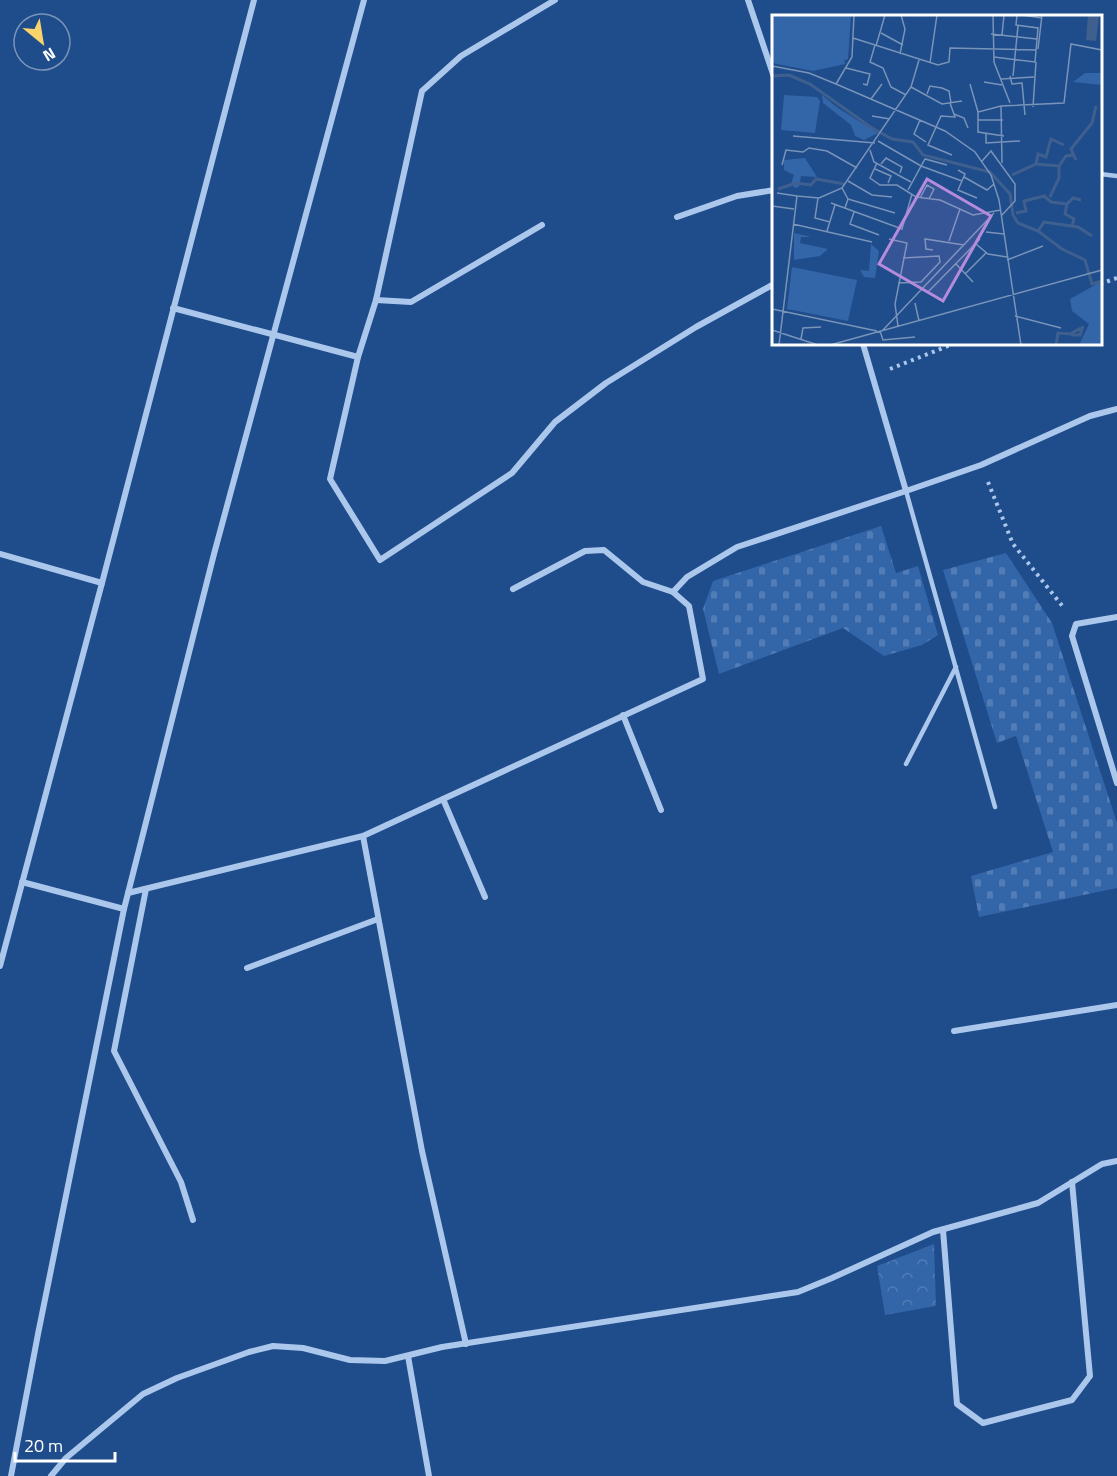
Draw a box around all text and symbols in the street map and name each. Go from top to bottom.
north arrow [12,12,72,72]
inset map [772,15,1102,345]
text: N [39,42,60,68]
scale bar [15,1425,116,1463]
text: 20 m [24,1432,63,1459]

